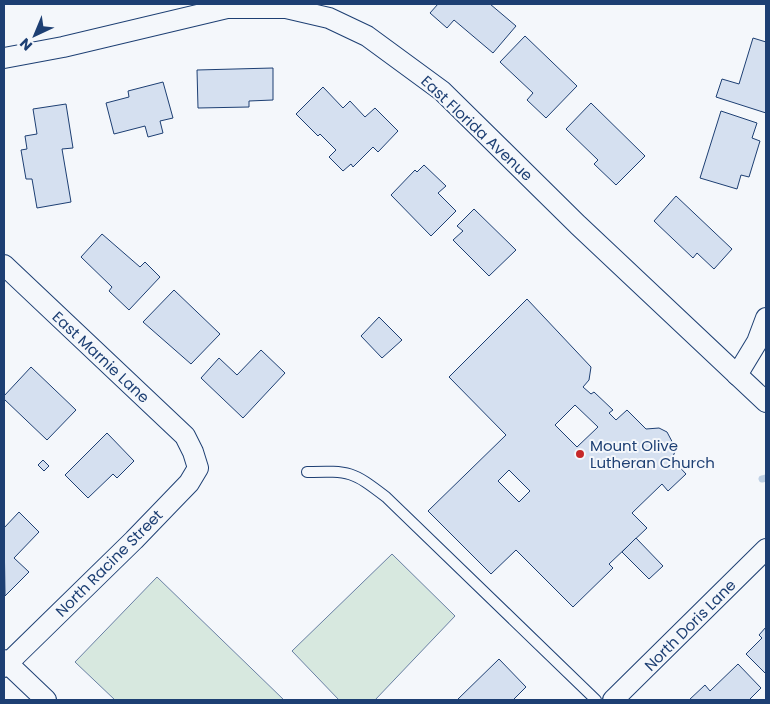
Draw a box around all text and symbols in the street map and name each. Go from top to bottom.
north arrow [10,10,60,60]
text: N [15,34,37,55]
street label: East Florida Avenue [416,71,538,185]
street label: East Marnie Lane [48,306,154,408]
place label: Mount Olive Lutheran Church [590,435,715,473]
marker: Mount Olive Lutheran Church [574,448,586,460]
street label: North Racine Street [51,505,167,621]
street label: North Doris Lane [640,575,740,675]

